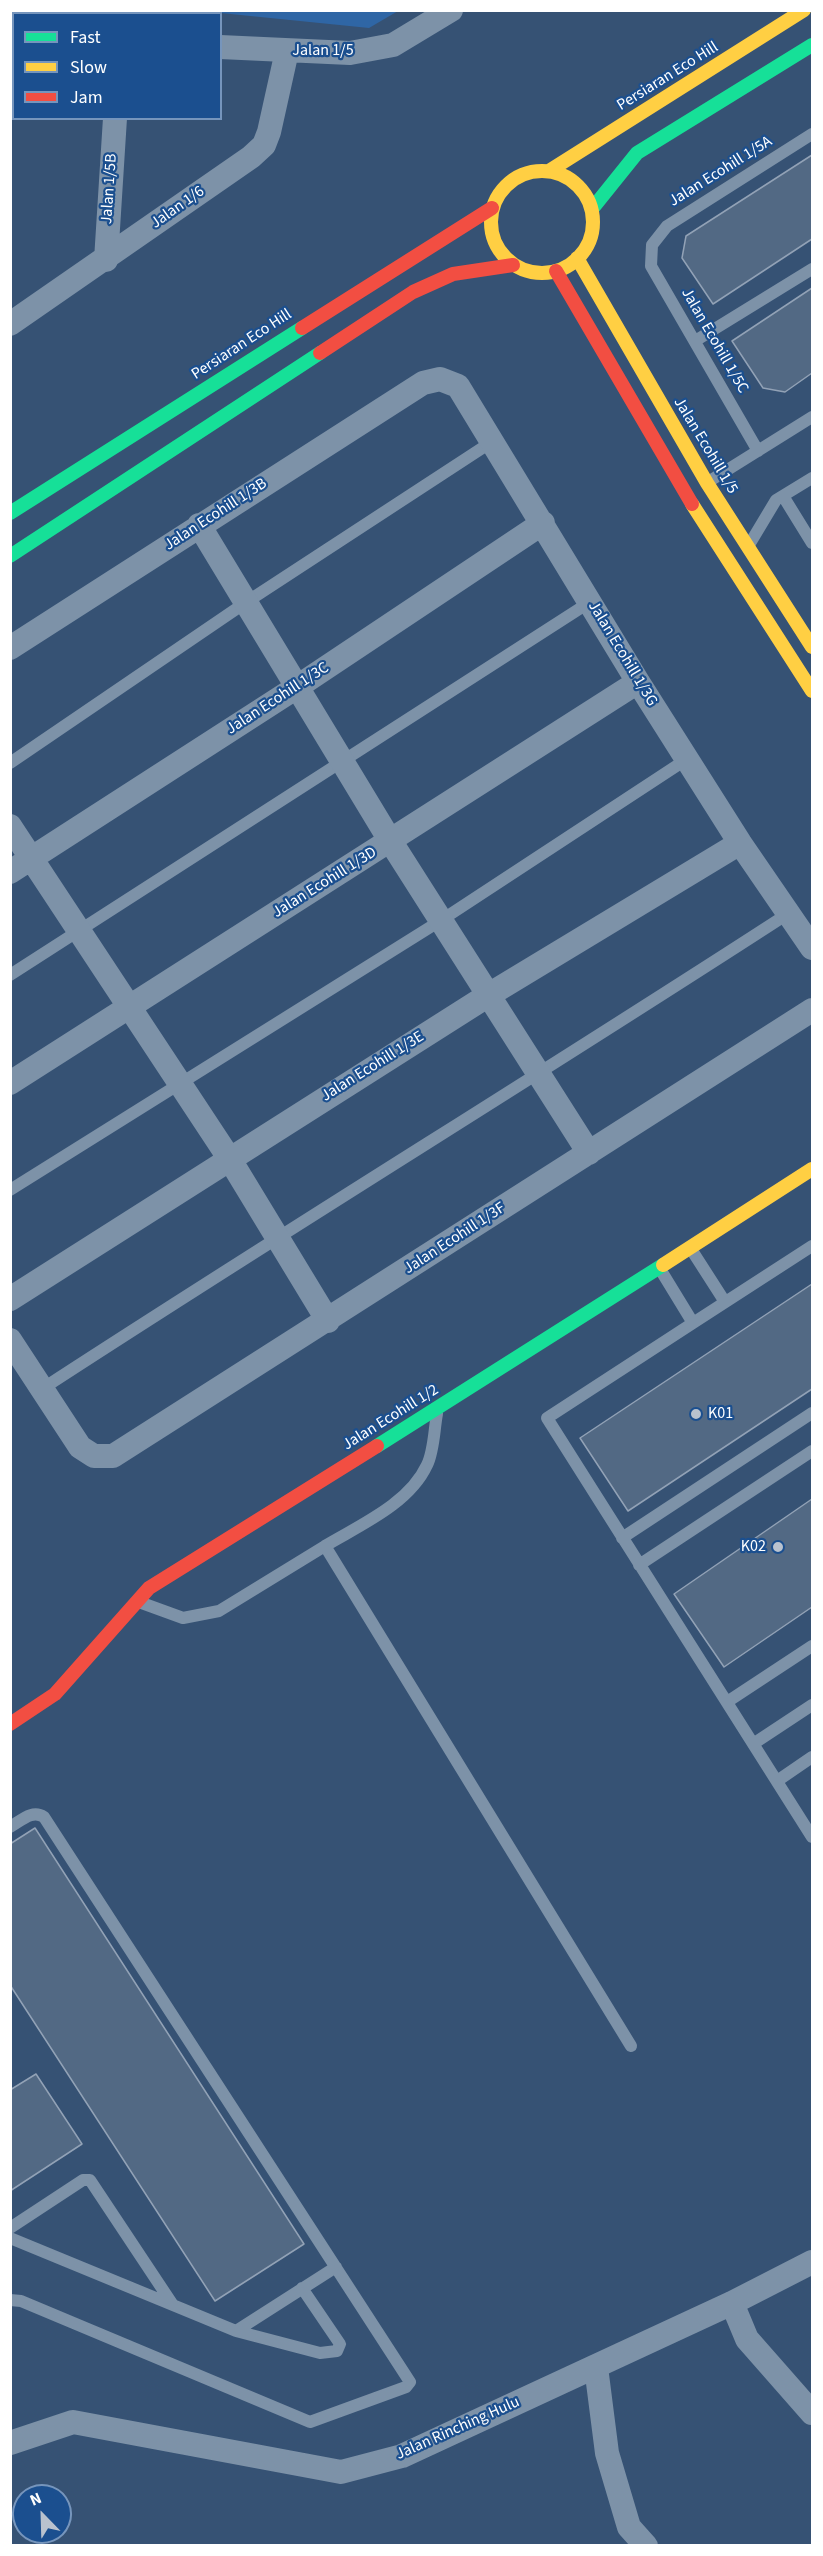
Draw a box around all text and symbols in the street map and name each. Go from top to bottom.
legend [12,12,222,120]
text: Fast [70,25,101,50]
street label: Persiaran Eco Hill [614,38,722,116]
street label: Jalan 1/5 [292,41,354,61]
text: Slow [70,55,107,80]
text: Jam [70,85,103,110]
street label: Jalan Ecohill 1/5A [666,133,776,211]
street label: Jalan 1/5B [98,153,122,225]
street label: Jalan 1/6 [147,183,209,233]
street label: Jalan Ecohill 1/5C [676,285,752,397]
street label: Persiaran Eco Hill [188,305,296,385]
street label: Jalan Ecohill 1/5 [669,394,741,498]
street label: Jalan Ecohill 1/3B [161,475,271,555]
street label: Jalan Ecohill 1/3G [583,598,661,710]
street label: Jalan Ecohill 1/3C [223,659,333,739]
street label: Jalan Ecohill 1/3D [269,843,381,923]
street label: Jalan Ecohill 1/3E [318,1028,428,1106]
street label: Jalan Ecohill 1/3F [401,1199,509,1279]
street label: Jalan Ecohill 1/2 [340,1381,442,1455]
place label: K01 [708,1404,733,1424]
marker: K01 [689,1407,703,1421]
place label: K02 [741,1537,766,1557]
marker: K02 [771,1540,785,1554]
street label: Jalan Rinching Hulu [393,2393,523,2465]
north arrow [12,2484,72,2544]
text: N [27,2487,45,2511]

